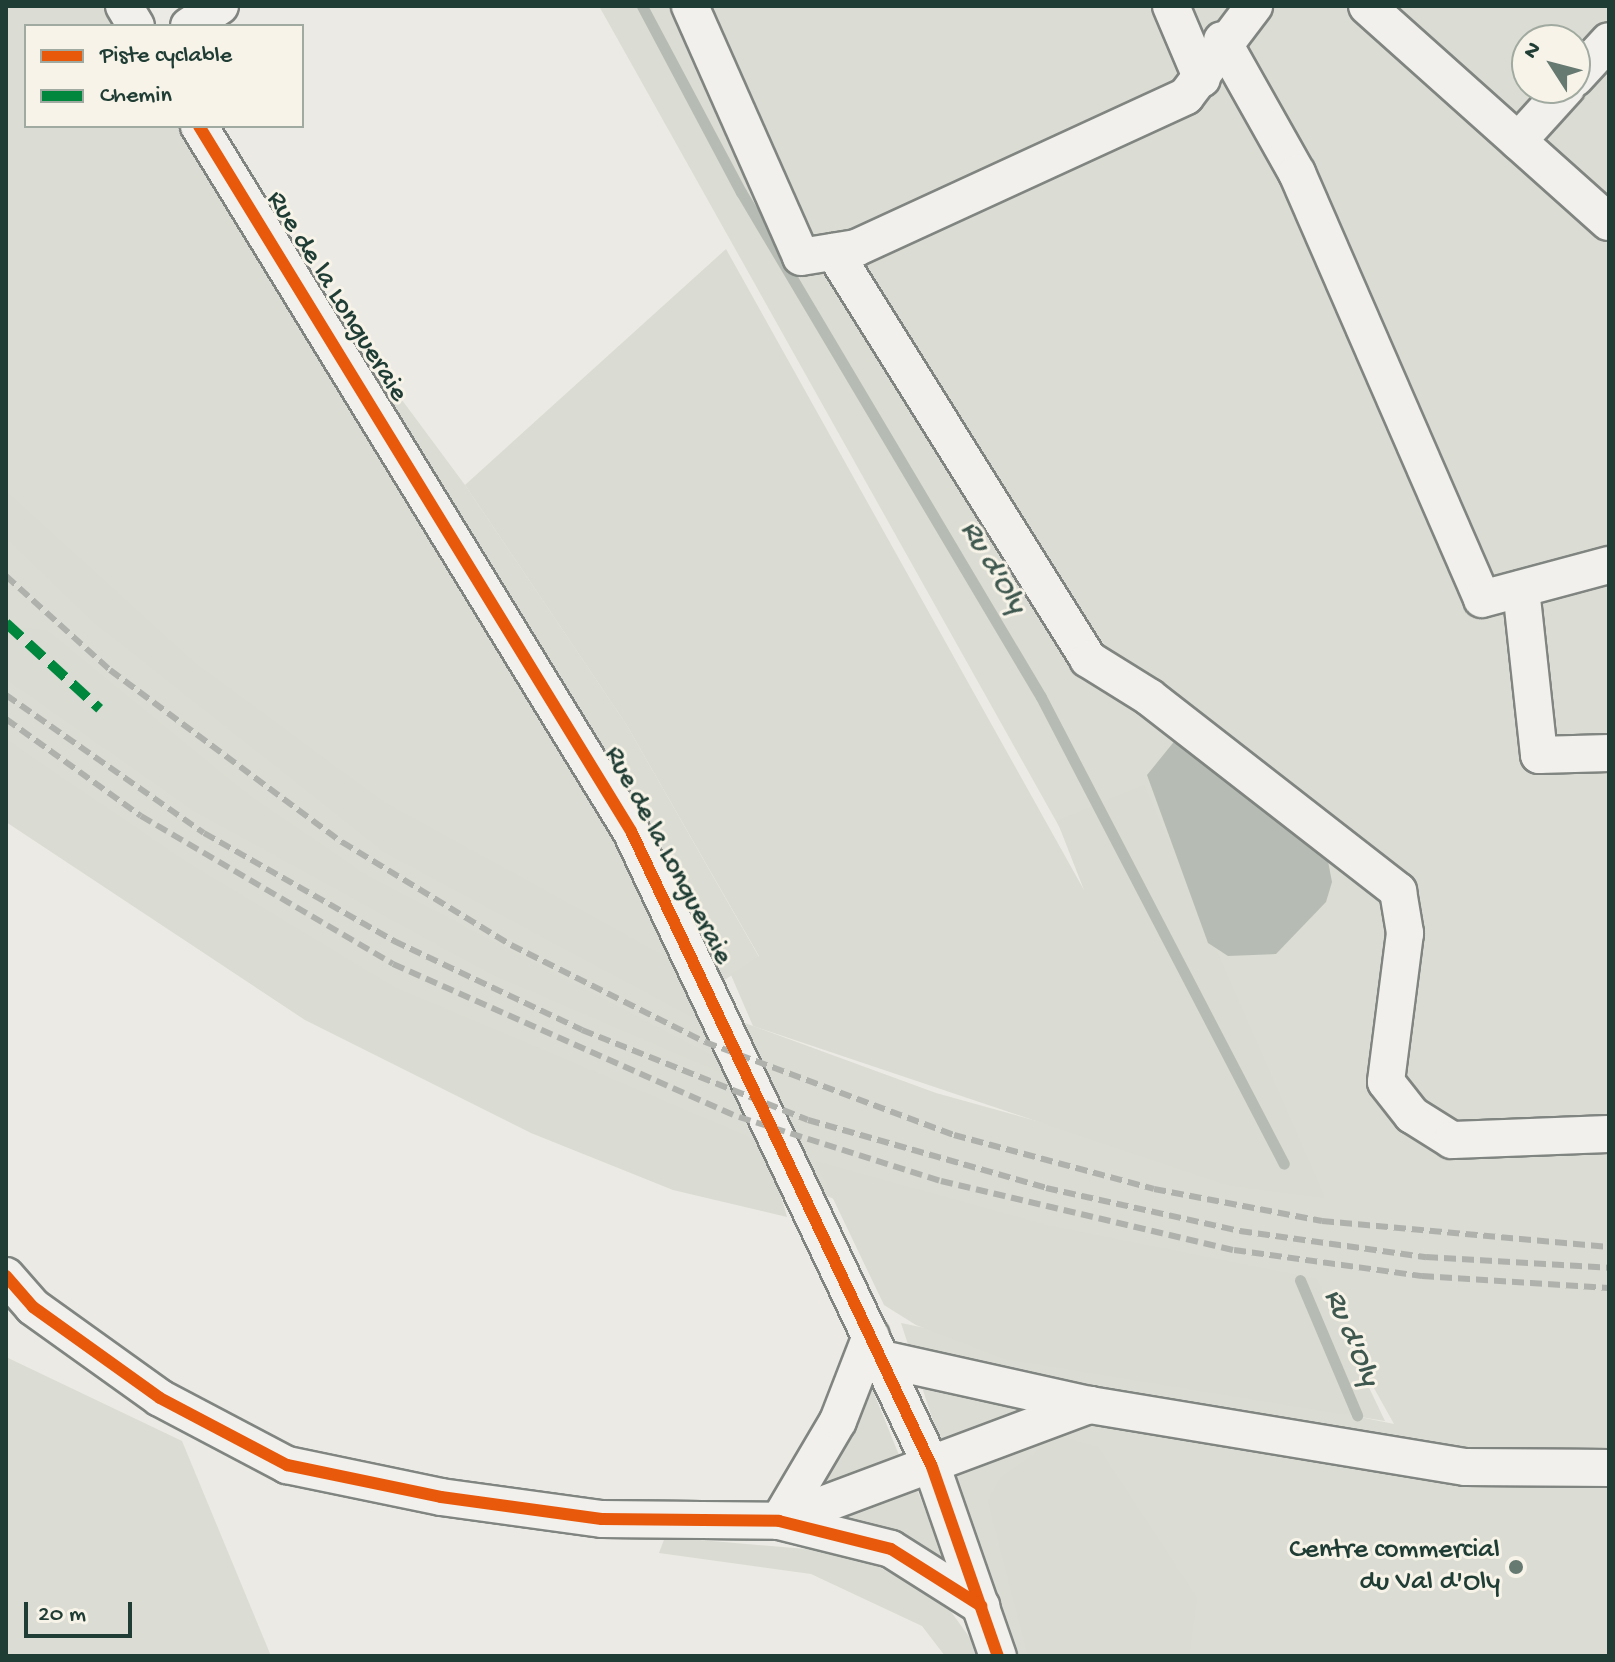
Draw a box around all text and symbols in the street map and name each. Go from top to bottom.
legend [24,24,304,128]
north arrow [1511,24,1591,104]
text: N [1518,38,1548,65]
text: Piste cyclable [100,42,232,71]
text: Chemin [100,82,172,111]
street label: Rue de la Longueraie [258,185,414,409]
water label: Ru d'Oly [950,515,1034,621]
street label: Rue de la Longueraie [595,741,739,971]
water label: Ru d'Oly [1314,1284,1386,1392]
place label: Centre commercial du Val d'Oly [1289,1534,1500,1600]
marker: Centre commercial du Val d'Oly [1507,1558,1525,1576]
scale bar [28,1586,136,1636]
text: 20 m [38,1601,86,1630]

